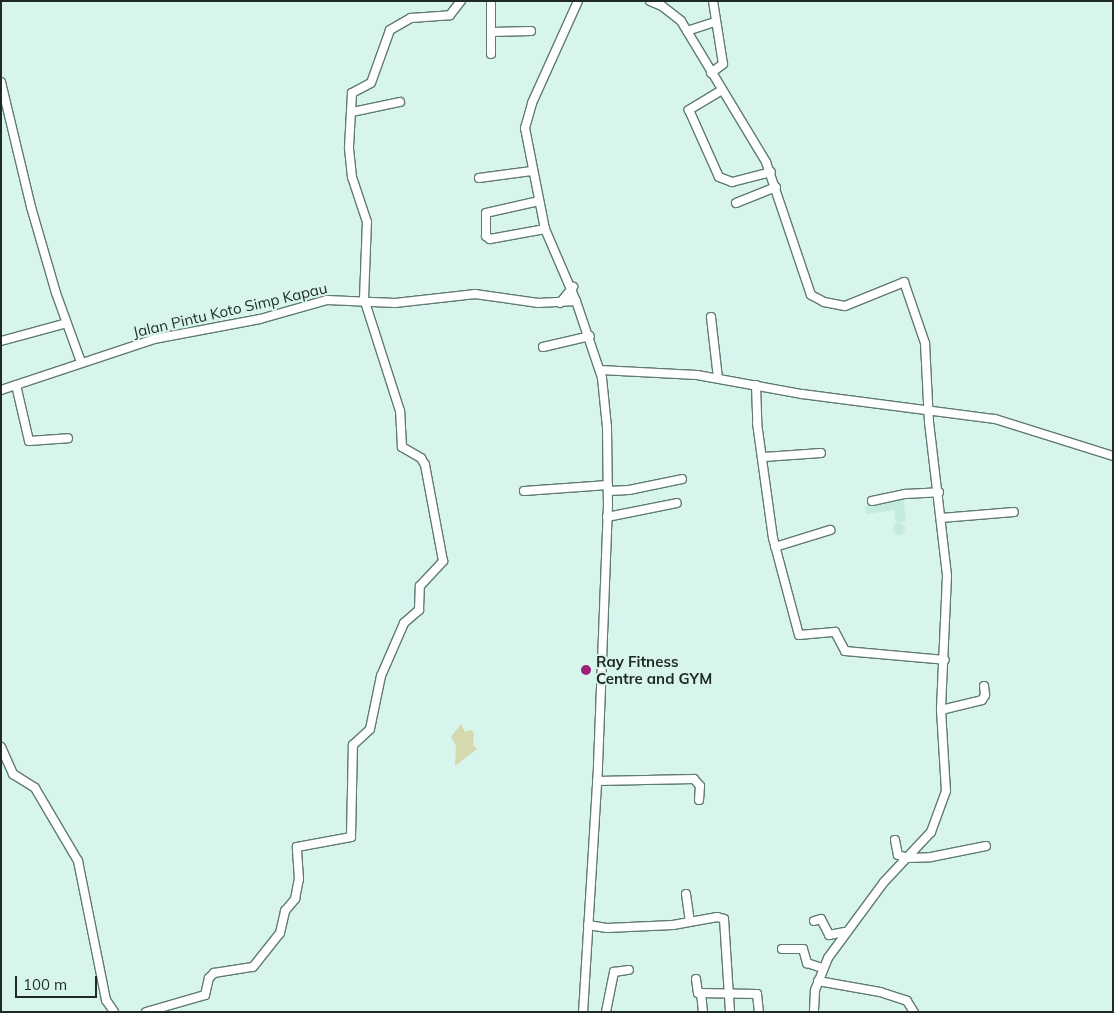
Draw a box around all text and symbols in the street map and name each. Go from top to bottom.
street label: Jalan Pintu Koto Simp Kapau [131,279,329,341]
place label: Ray Fitness Centre and GYM [596,652,712,687]
marker: Ray Fitness Centre and GYM [580,664,592,676]
scale bar [18,966,100,998]
text: 100 m [23,975,67,994]

